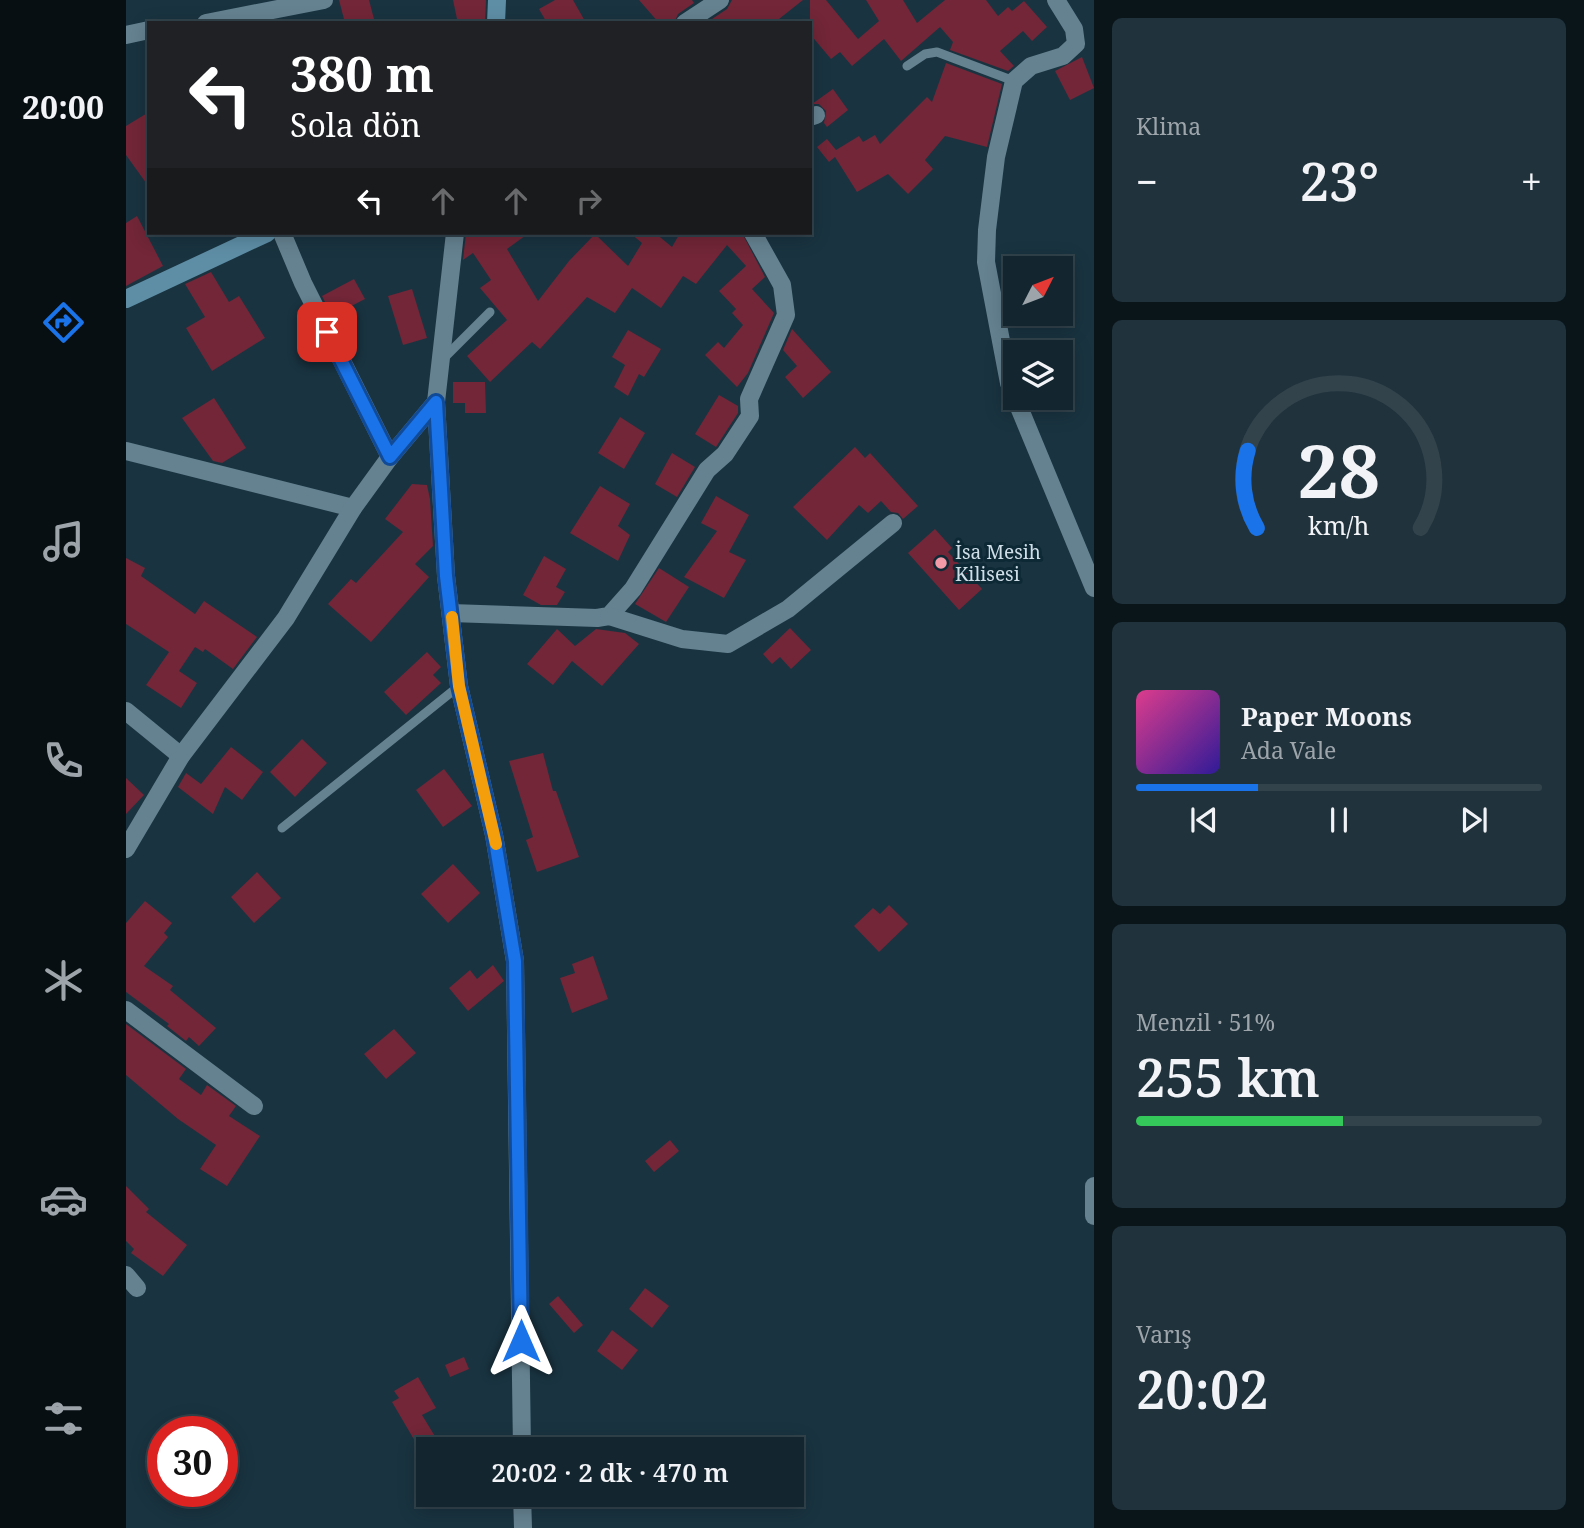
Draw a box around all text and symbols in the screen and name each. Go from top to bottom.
text: 380 m [290,40,434,106]
icon: left [175,49,266,140]
text: 20:00 [22,85,104,128]
text: Sola dön [290,103,421,146]
text: Klima [1136,110,1201,142]
text: 23° [1300,145,1379,216]
text: − [1136,155,1158,207]
text: + [1521,155,1542,207]
icon: left [351,182,389,220]
icon: ahead [424,182,462,220]
icon: ahead [497,182,535,220]
icon: right [570,182,608,220]
north arrow [1003,256,1073,326]
map controls [1003,256,1073,410]
icon: directions [39,298,88,347]
pin [297,302,357,362]
icon: arrive [308,313,346,351]
button: layers [1003,340,1073,410]
text: 28 [1298,420,1380,519]
text: km/h [1308,508,1370,542]
icon: music [39,517,88,566]
place label: İsa Mesih Kilisesi [955,539,1041,587]
marker: İsa Mesih Kilisesi [933,555,949,571]
text: Paper Moons [1241,698,1412,734]
text: Ada Vale [1241,734,1336,766]
icon: phone [39,736,88,785]
icon: previous [1185,801,1223,839]
icon: pause [1320,801,1358,839]
icon: next [1455,801,1493,839]
icon: climate [39,956,88,1005]
text: Menzil · 51% [1136,1006,1275,1038]
text: 255 km [1136,1041,1320,1112]
icon: car [39,1175,88,1224]
position arrow [484,1304,558,1378]
text: Varış [1136,1318,1192,1350]
text: 20:02 [1136,1353,1269,1424]
icon: filters [39,1394,88,1443]
speed limit sign: 30 [147,1416,238,1507]
text: 20:02 · 2 dk · 470 m [491,1454,729,1490]

